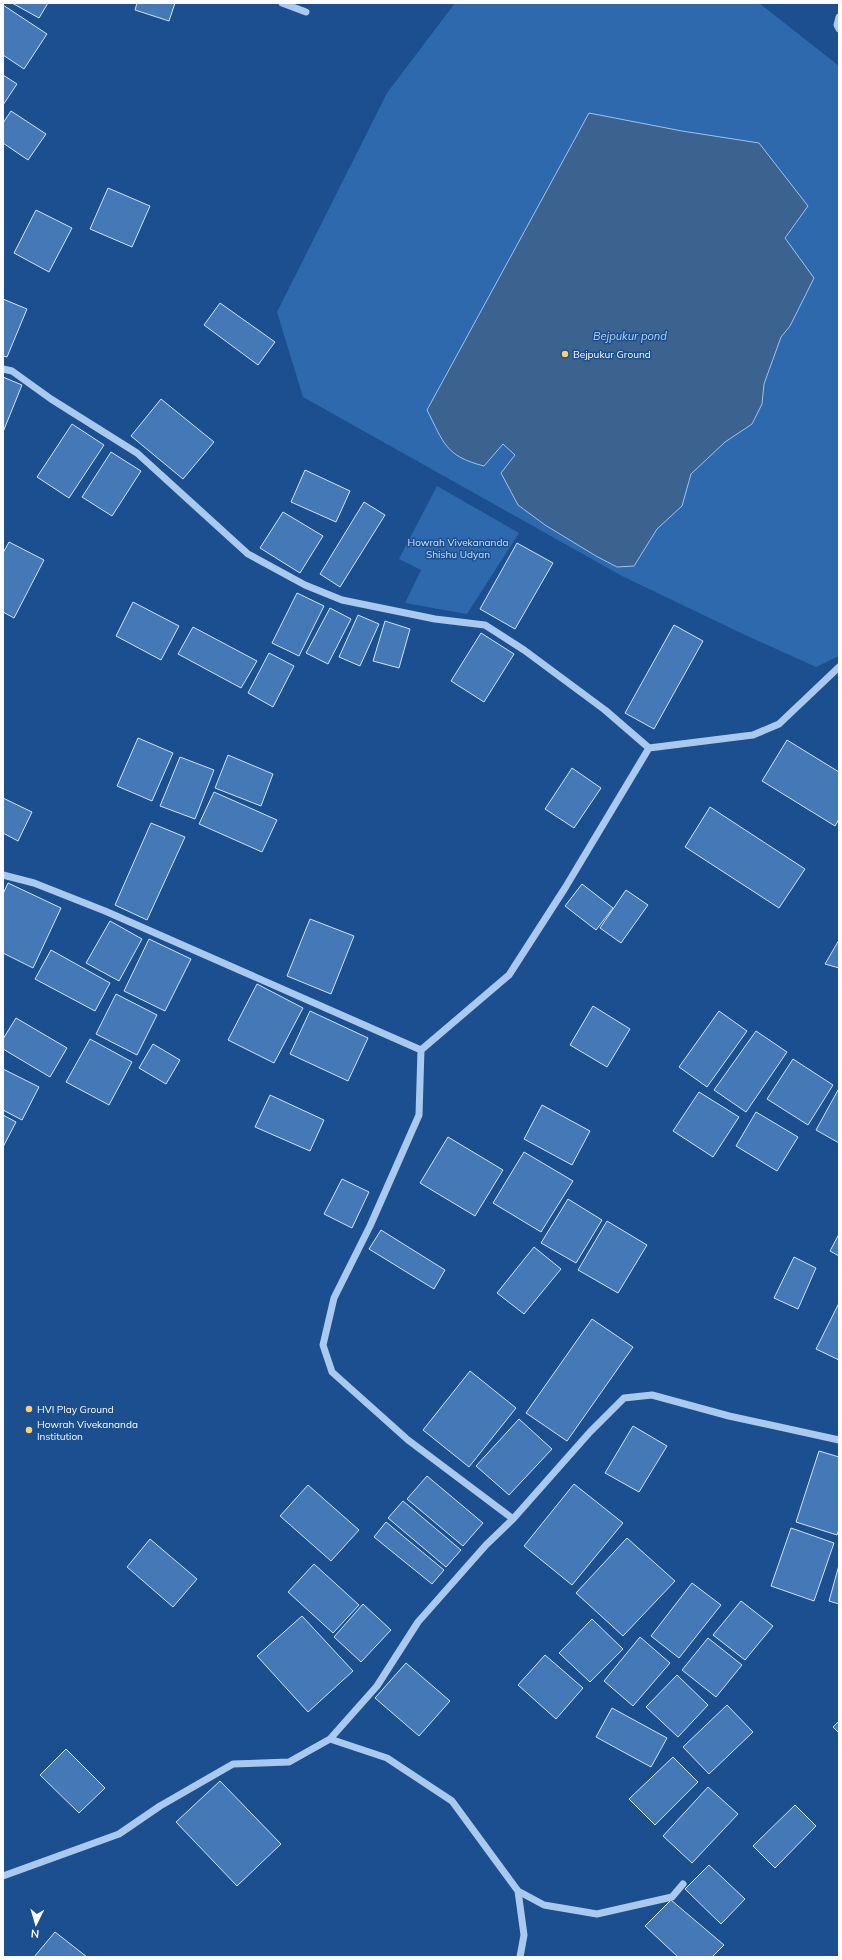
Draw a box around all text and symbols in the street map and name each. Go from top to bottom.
water label: Bejpukur pond [593,329,667,343]
place label: Bejpukur Ground [573,348,651,361]
marker: Bejpukur Ground [560,349,570,359]
park label: Howrah Vivekananda Shishu Udyan [408,536,508,561]
place label: HVI Play Ground [37,1403,114,1416]
marker: HVI Play Ground [24,1404,34,1414]
place label: Howrah Vivekananda Institution [37,1418,138,1443]
marker: Howrah Vivekananda Institution [24,1425,34,1435]
north arrow [16,1904,56,1944]
text: N [30,1927,40,1941]

